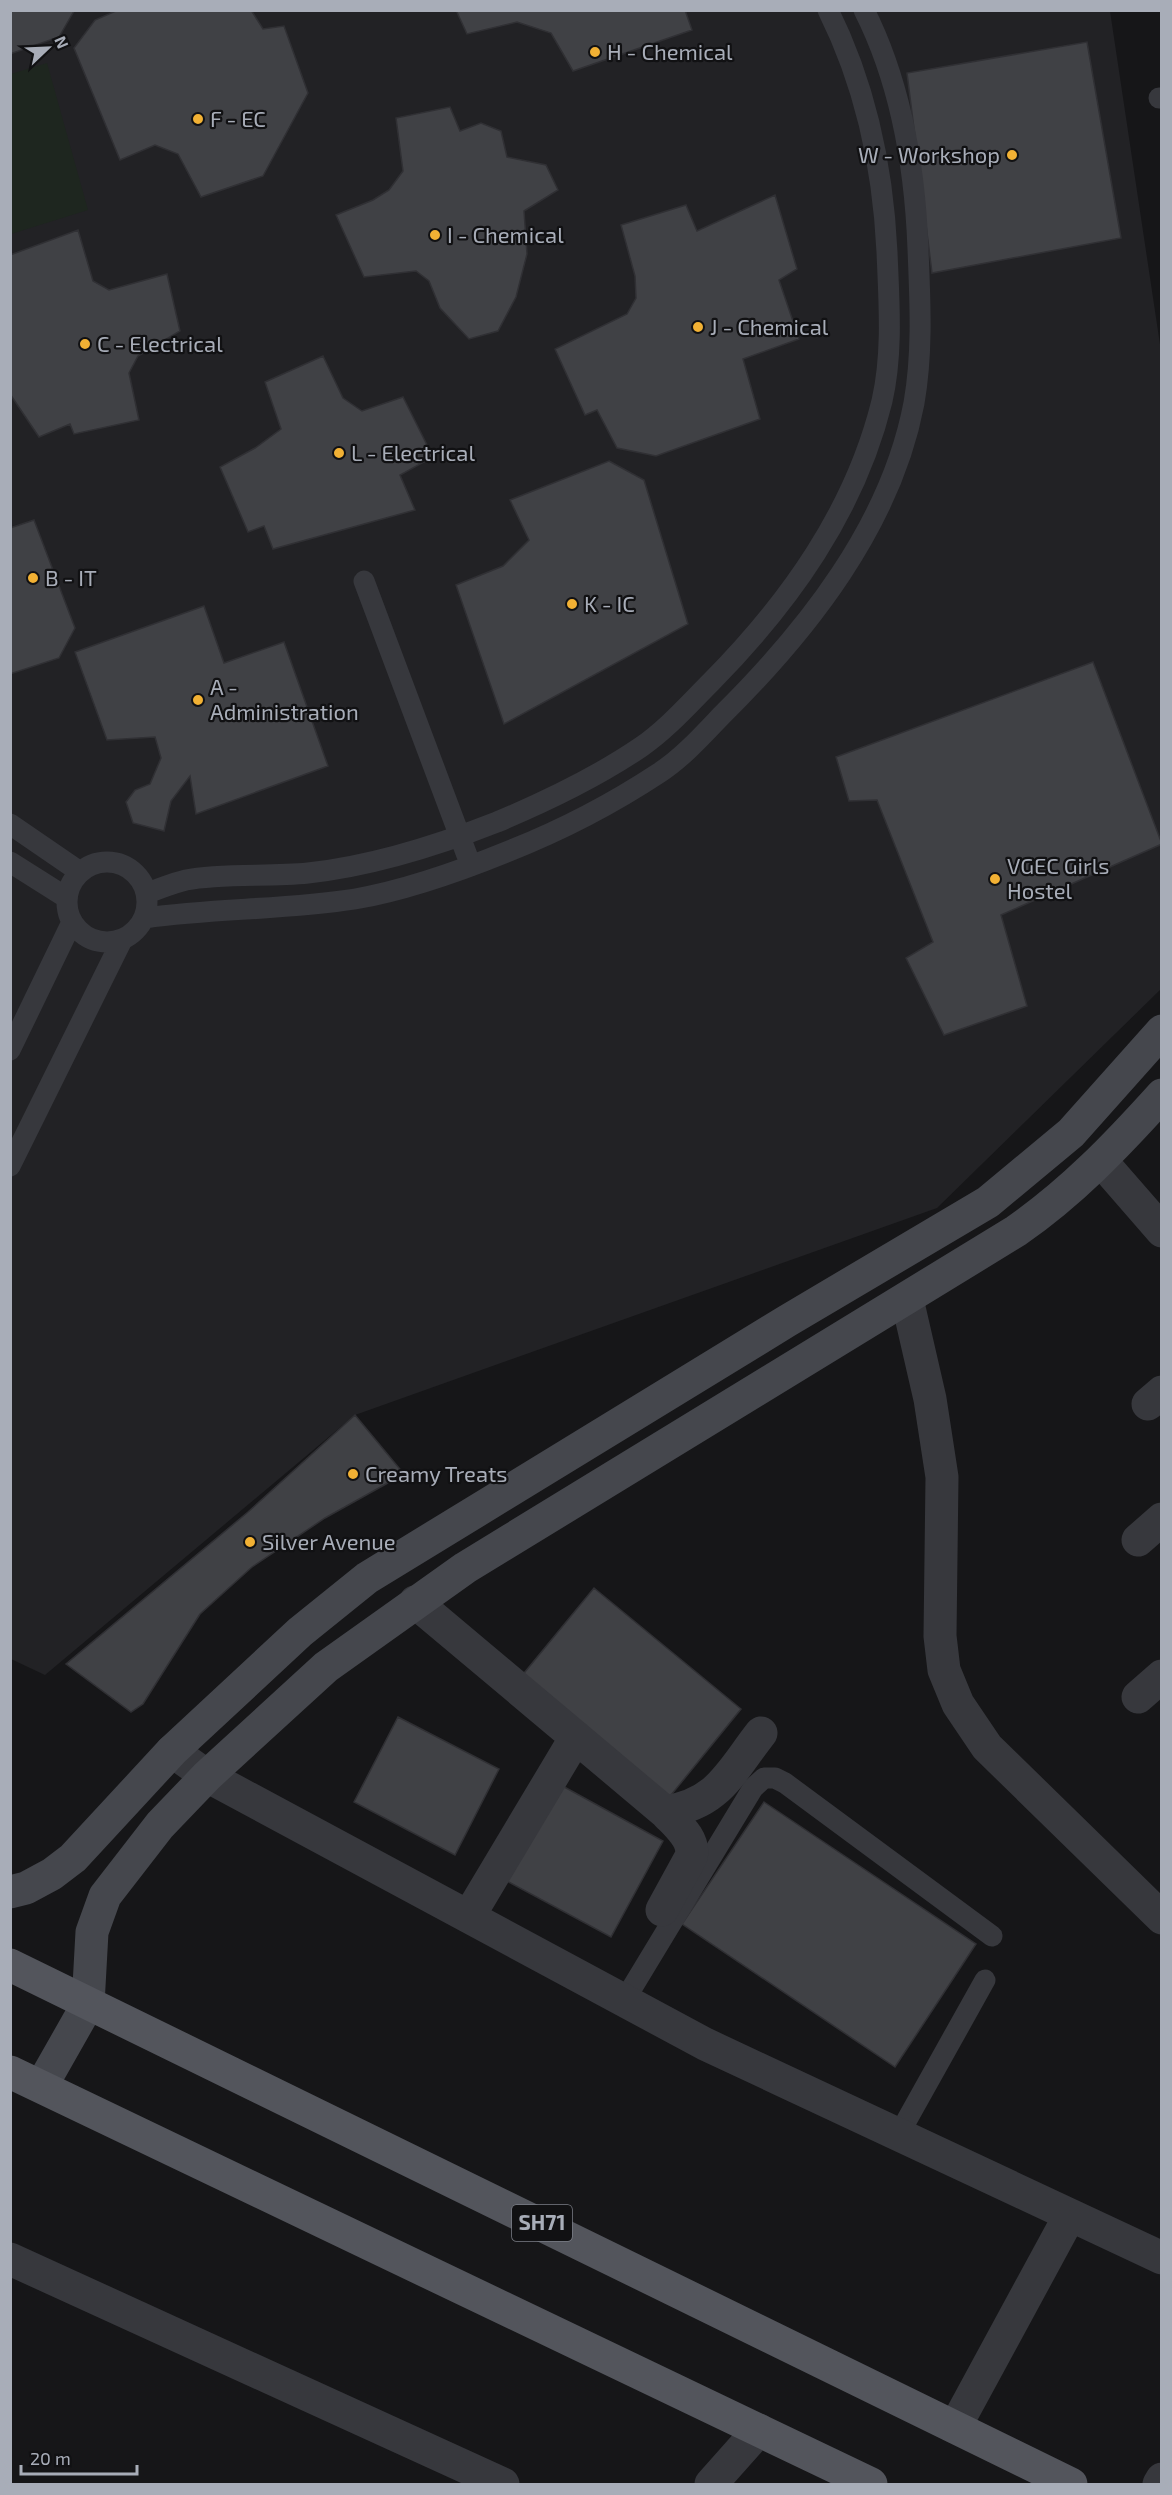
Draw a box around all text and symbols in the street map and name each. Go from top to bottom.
north arrow [18,18,78,78]
text: N [51,33,73,51]
place label: H - Chemical [607,38,733,64]
marker: H - Chemical [588,45,602,59]
place label: F - EC [210,105,266,131]
marker: F - EC [191,112,205,126]
place label: W - Workshop [858,141,1000,167]
marker: W - Workshop [1005,148,1019,162]
place label: I - Chemical [447,221,564,247]
marker: I - Chemical [428,228,442,242]
place label: J - Chemical [710,313,829,339]
marker: J - Chemical [691,320,705,334]
place label: C - Electrical [97,330,223,356]
marker: C - Electrical [78,337,92,351]
place label: L - Electrical [351,439,475,465]
marker: L - Electrical [332,446,346,460]
place label: B - IT [45,564,97,590]
marker: B - IT [26,571,40,585]
place label: K - IC [584,590,635,616]
marker: K - IC [565,597,579,611]
place label: A - Administration [210,673,359,724]
marker: A - Administration [191,693,205,707]
place label: VGEC Girls Hostel [1007,852,1110,903]
marker: VGEC Girls Hostel [988,872,1002,886]
place label: Creamy Treats [365,1460,508,1486]
marker: Creamy Treats [346,1467,360,1481]
place label: Silver Avenue [262,1528,396,1554]
marker: Silver Avenue [243,1535,257,1549]
road number: SH71 [512,2205,572,2241]
scale bar [21,2438,136,2476]
text: 20 m [30,2447,71,2469]

